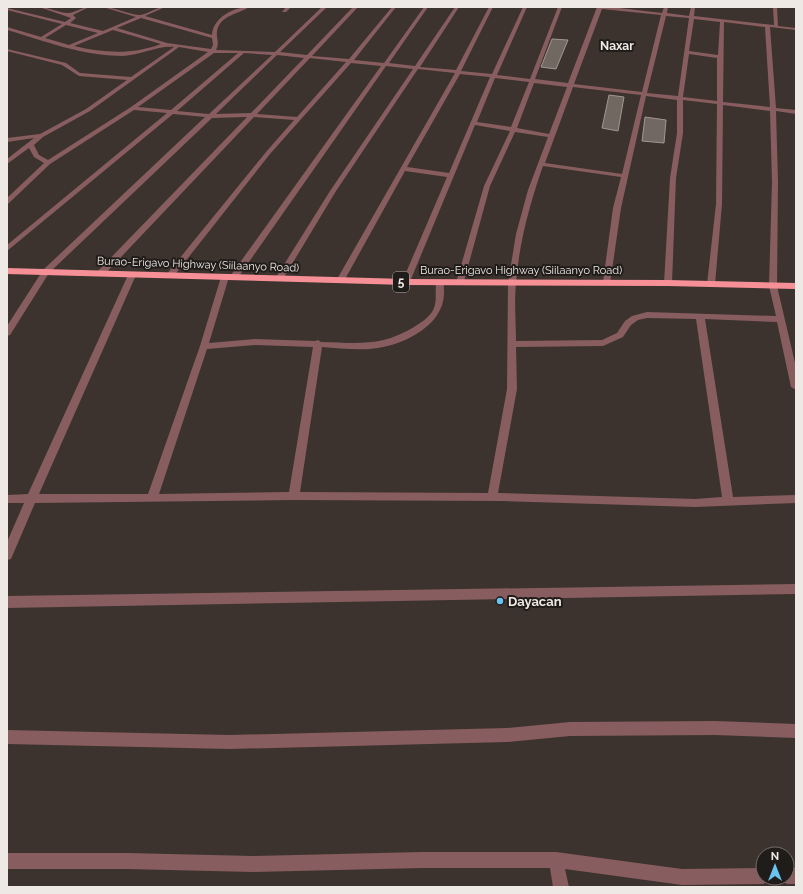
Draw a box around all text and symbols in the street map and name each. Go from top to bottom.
district label: Naxar [600,39,634,53]
street label: Burao-Erigavo Highway (Siilaanyo Road) [97,254,299,275]
street label: Burao-Erigavo Highway (Siilaanyo Road) [420,264,622,277]
road number: 5 [393,272,409,292]
place label: Dayacan [508,594,562,609]
marker: Dayacan [495,596,505,606]
north arrow [755,846,795,886]
text: N [771,850,779,863]

